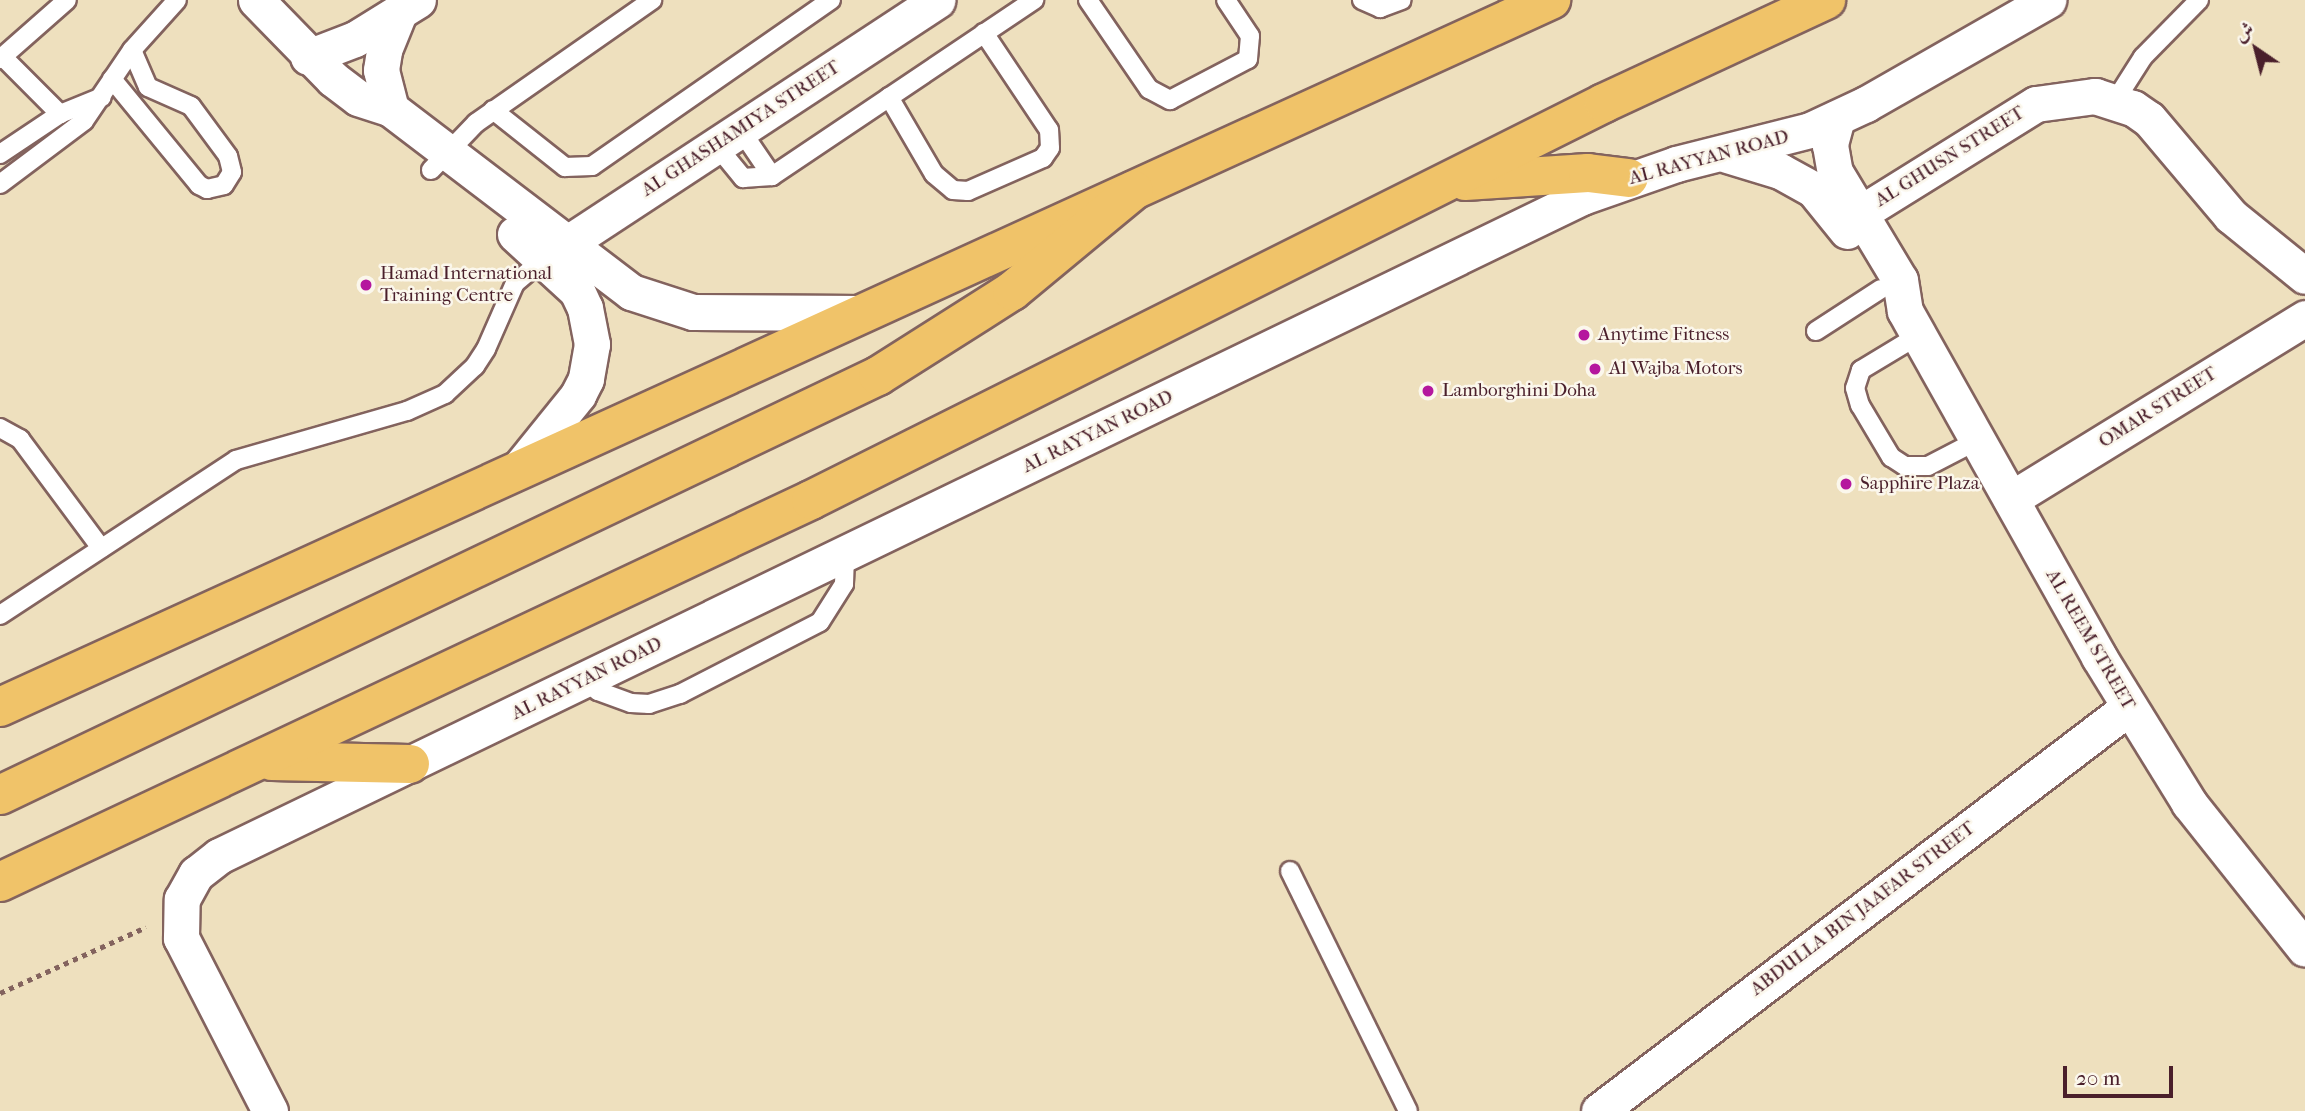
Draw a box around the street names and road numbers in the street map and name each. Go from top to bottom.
street label: AL GHASHAMIYA STREET [637,56,845,202]
street label: AL GHUSN STREET [1871,102,2029,212]
street label: AL RAYYAN ROAD [1627,126,1791,190]
street label: OMAR STREET [2095,363,2221,453]
street label: AL RAYYAN ROAD [1019,386,1177,478]
street label: AL REEM STREET [2040,566,2140,714]
street label: AL RAYYAN ROAD [508,633,666,725]
street label: ABDULLA BIN JAAFAR STREET [1746,817,1980,1001]

